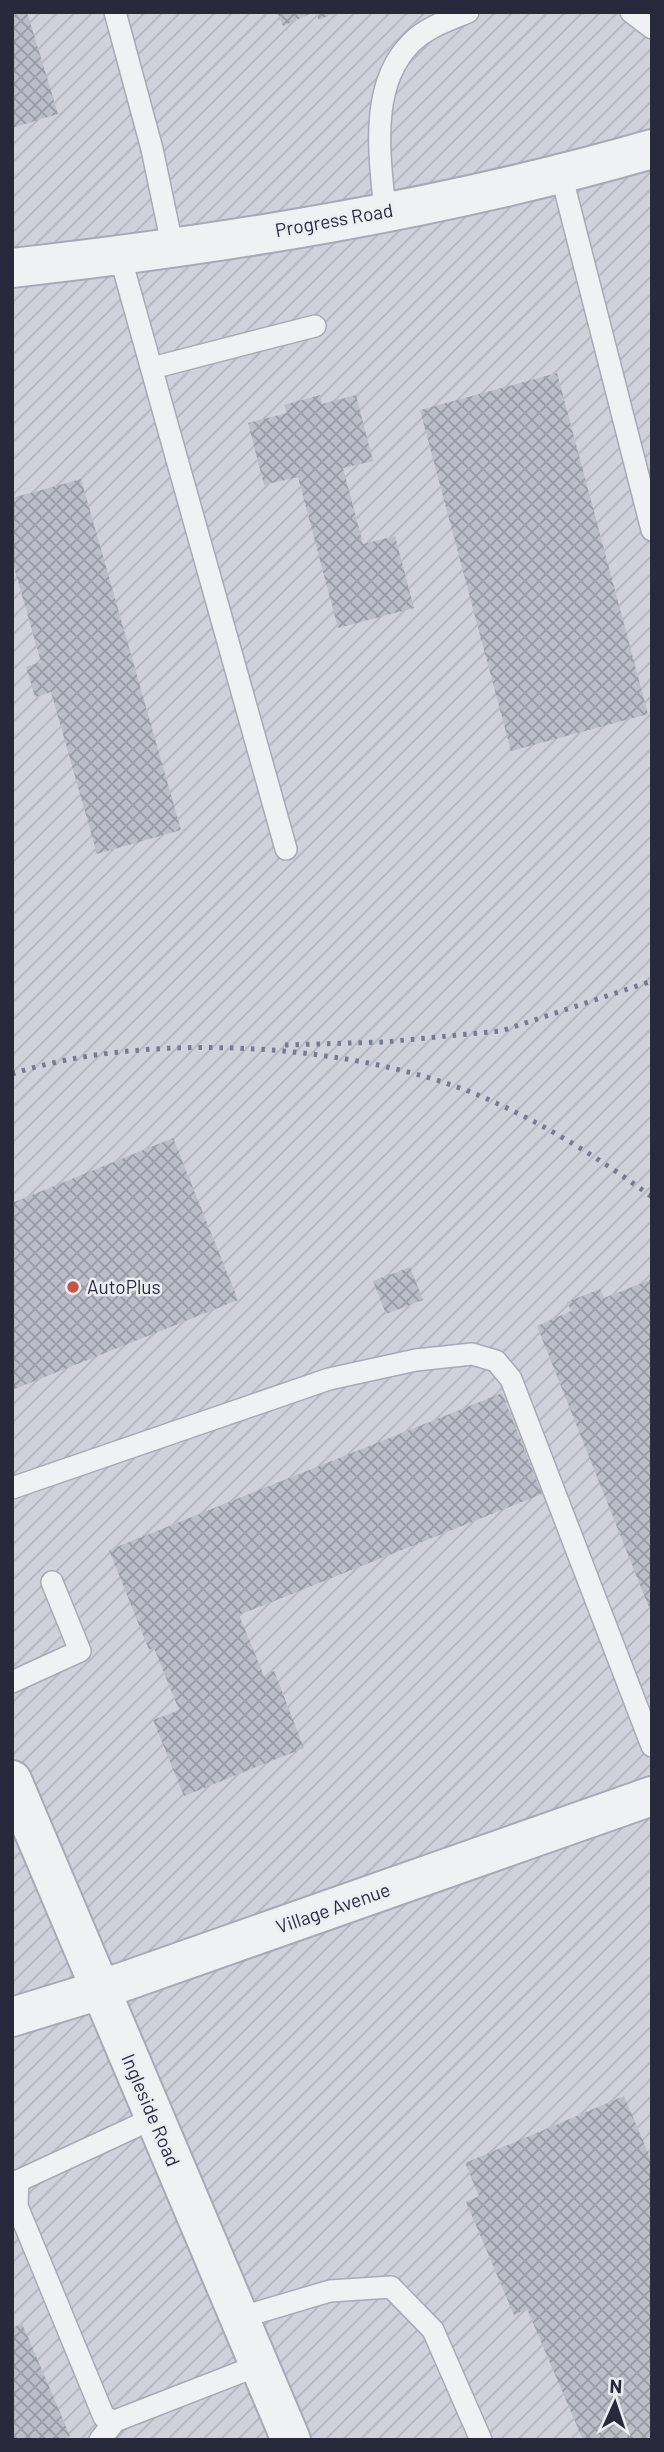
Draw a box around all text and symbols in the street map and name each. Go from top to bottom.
street label: Progress Road [273,198,395,241]
place label: AutoPlus [87,1275,161,1298]
marker: AutoPlus [65,1279,81,1295]
street label: Village Avenue [273,1877,393,1938]
street label: Ingleside Road [117,2050,185,2170]
north arrow [580,2368,650,2438]
text: N [609,2374,623,2397]

